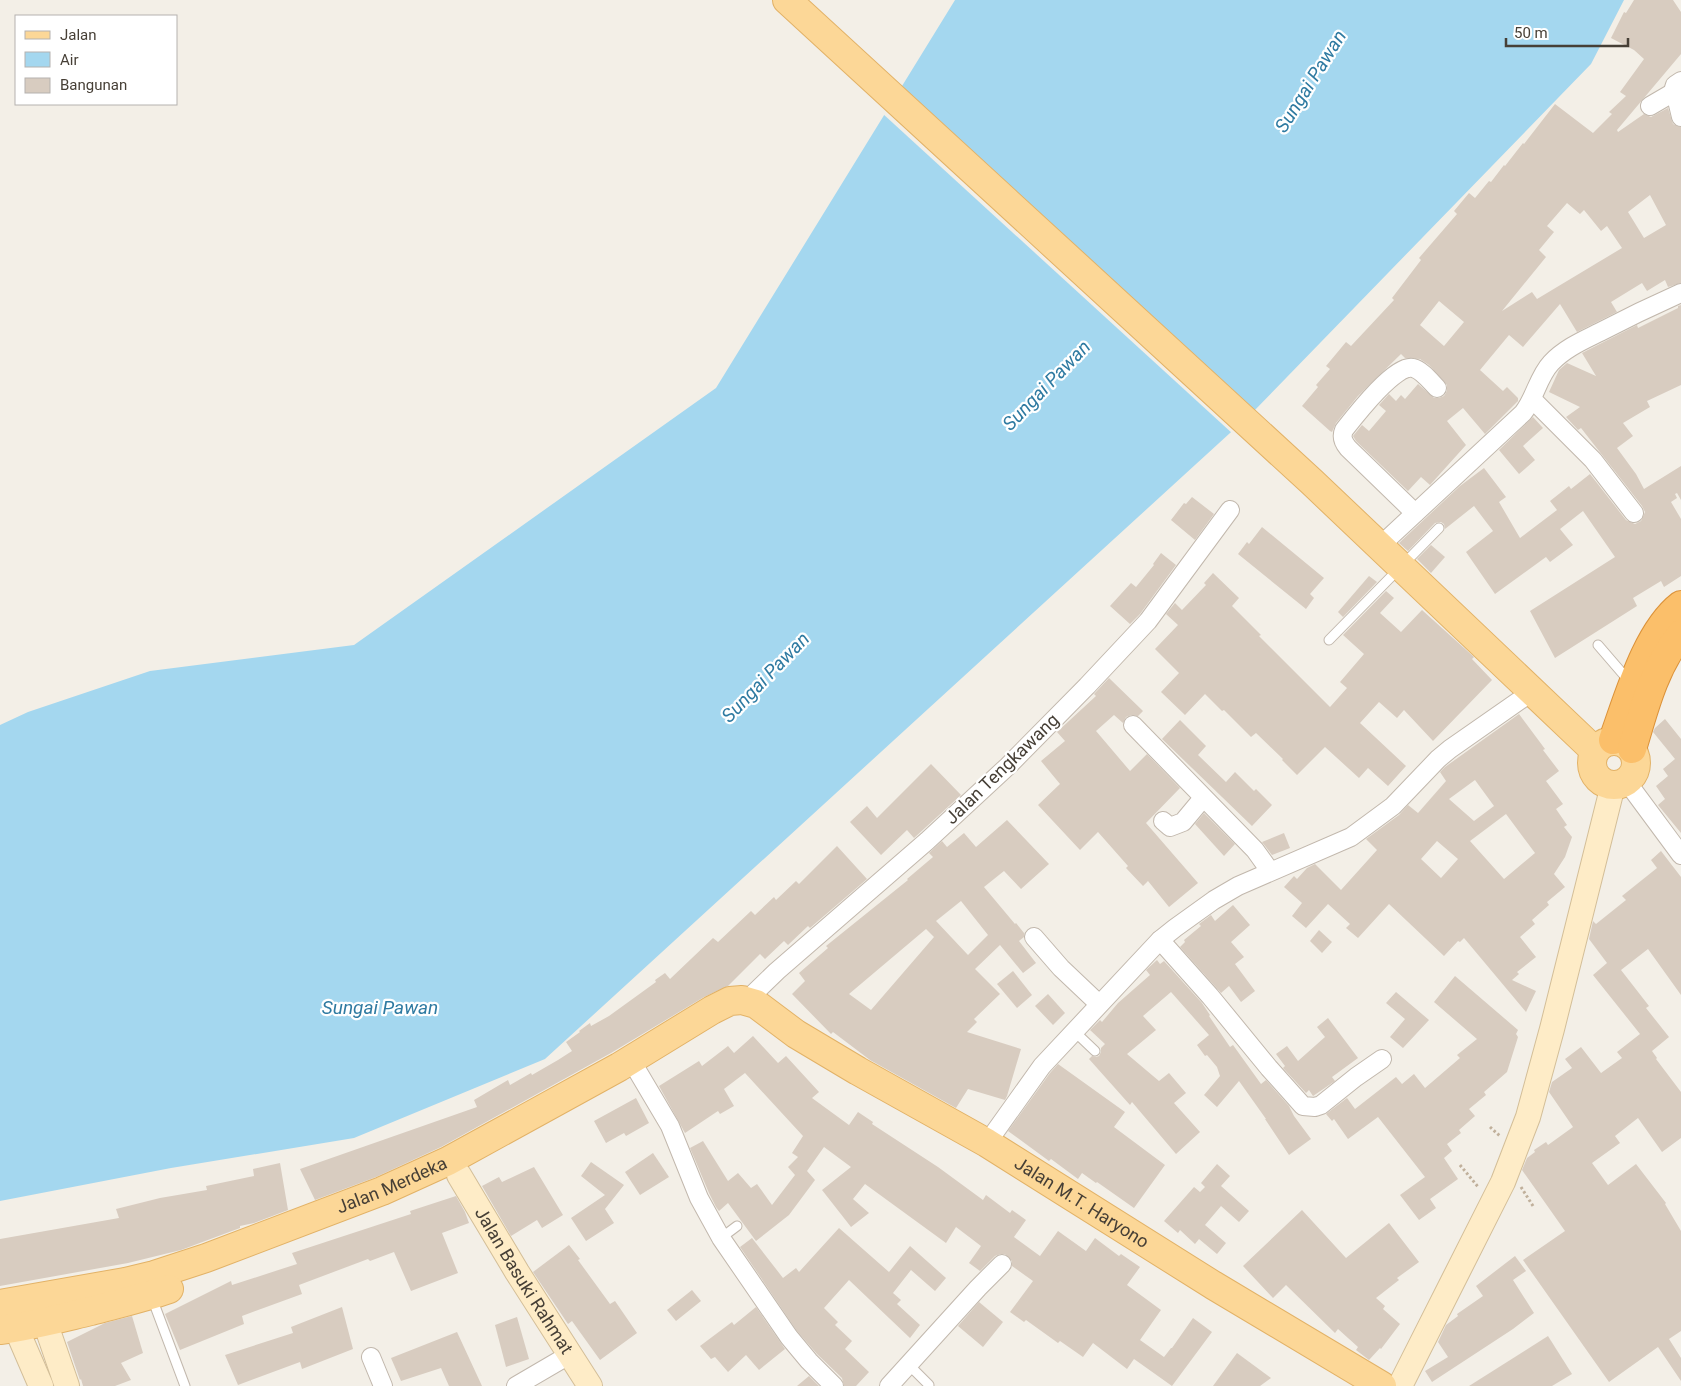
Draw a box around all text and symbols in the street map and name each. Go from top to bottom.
legend [15,15,178,105]
scale bar [1506,15,1628,47]
text: 50 m [1514,24,1548,42]
text: Jalan [60,26,97,44]
water label: Sungai Pawan [1270,26,1351,137]
text: Air [60,51,79,69]
text: Bangunan [60,76,127,94]
water label: Sungai Pawan [998,335,1095,435]
water label: Sungai Pawan [717,627,814,727]
street label: Jalan Tengkawang [941,709,1063,828]
water label: Sungai Pawan [322,996,438,1019]
street label: Jalan Merdeka [333,1152,450,1217]
street label: Jalan M.T. Haryono [1011,1152,1153,1252]
street label: Jalan Basuki Rahmat [471,1203,578,1358]

